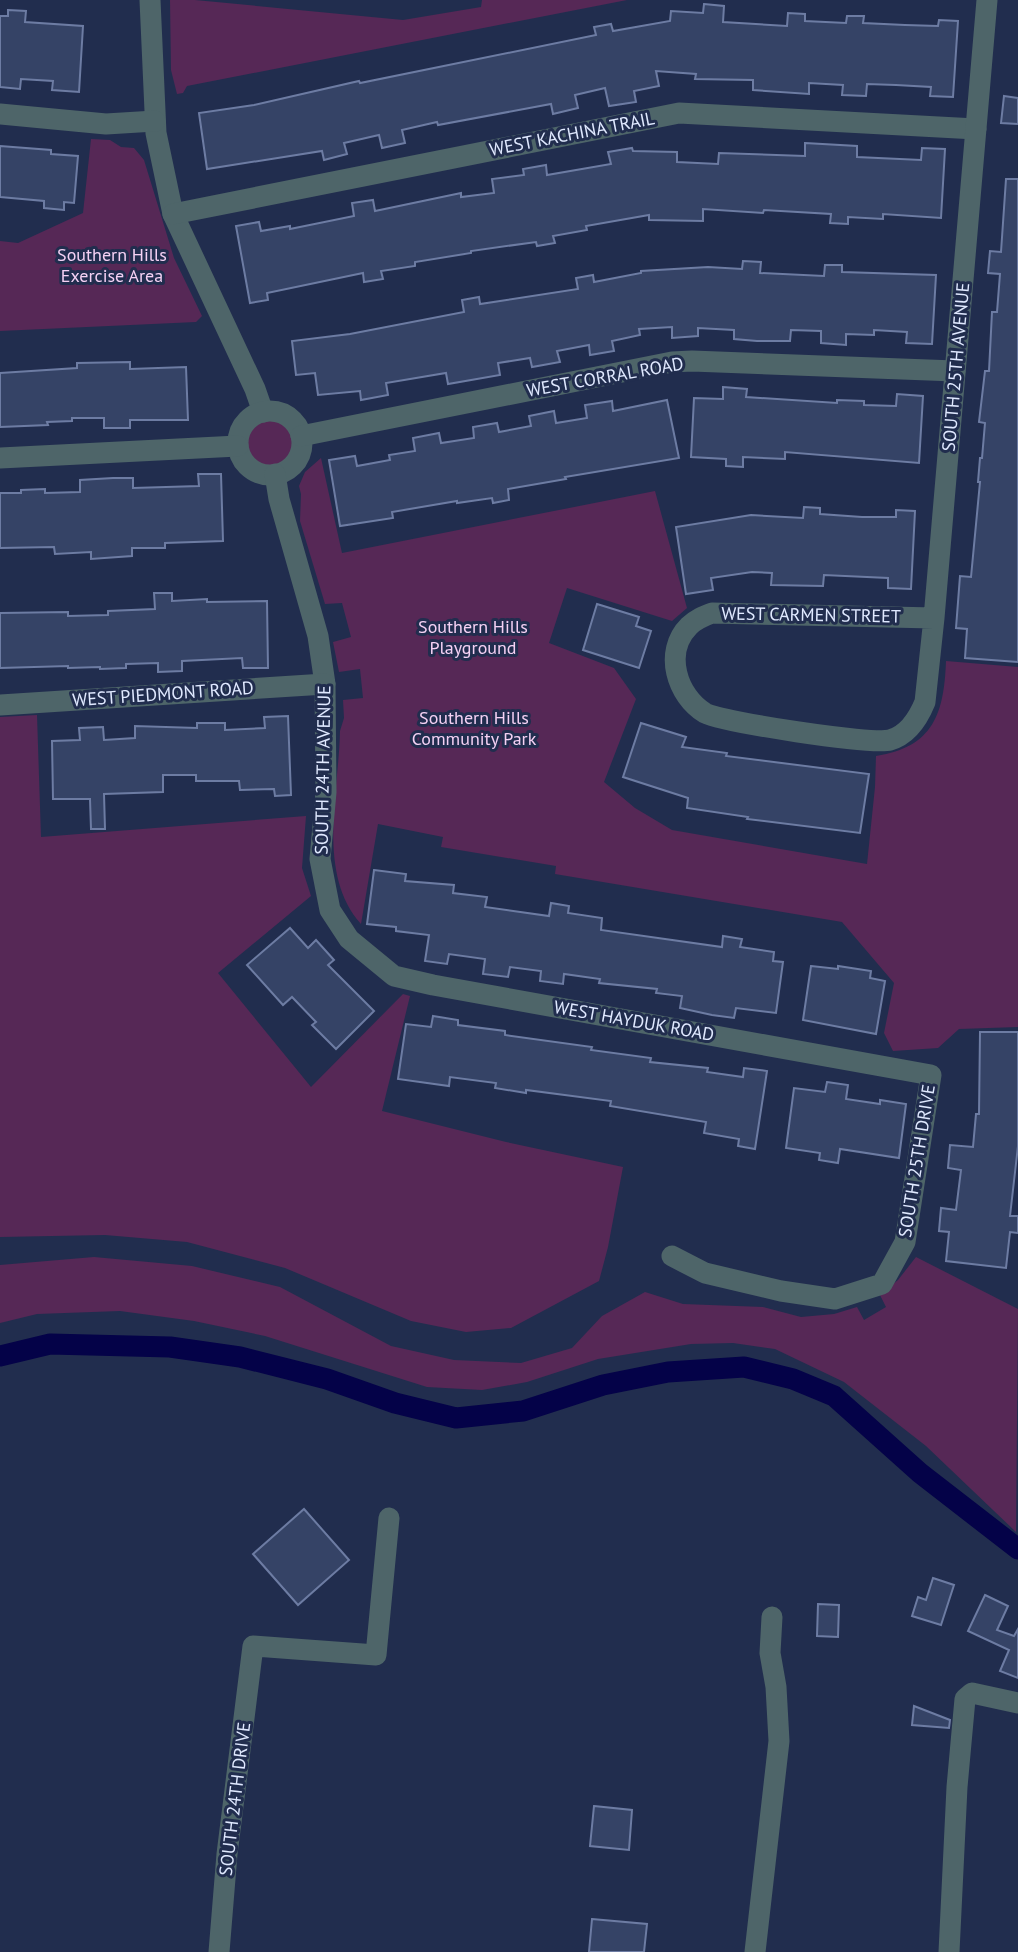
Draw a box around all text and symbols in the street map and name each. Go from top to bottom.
street label: WEST KACHINA TRAIL [487,106,656,161]
park label: Southern Hills Exercise Area [57,243,167,287]
street label: SOUTH 25TH AVENUE [937,282,974,452]
street label: WEST CORRAL ROAD [525,351,685,402]
street label: WEST CARMEN STREET [721,601,901,628]
park label: Southern Hills Playground [418,615,528,659]
street label: WEST PIEDMONT ROAD [72,676,254,711]
street label: SOUTH 24TH AVENUE [310,685,335,855]
park label: Southern Hills Community Park [412,706,537,750]
street label: WEST HAYDUK ROAD [552,995,716,1046]
street label: SOUTH 25TH DRIVE [893,1083,940,1239]
street label: SOUTH 24TH DRIVE [214,1721,255,1877]

